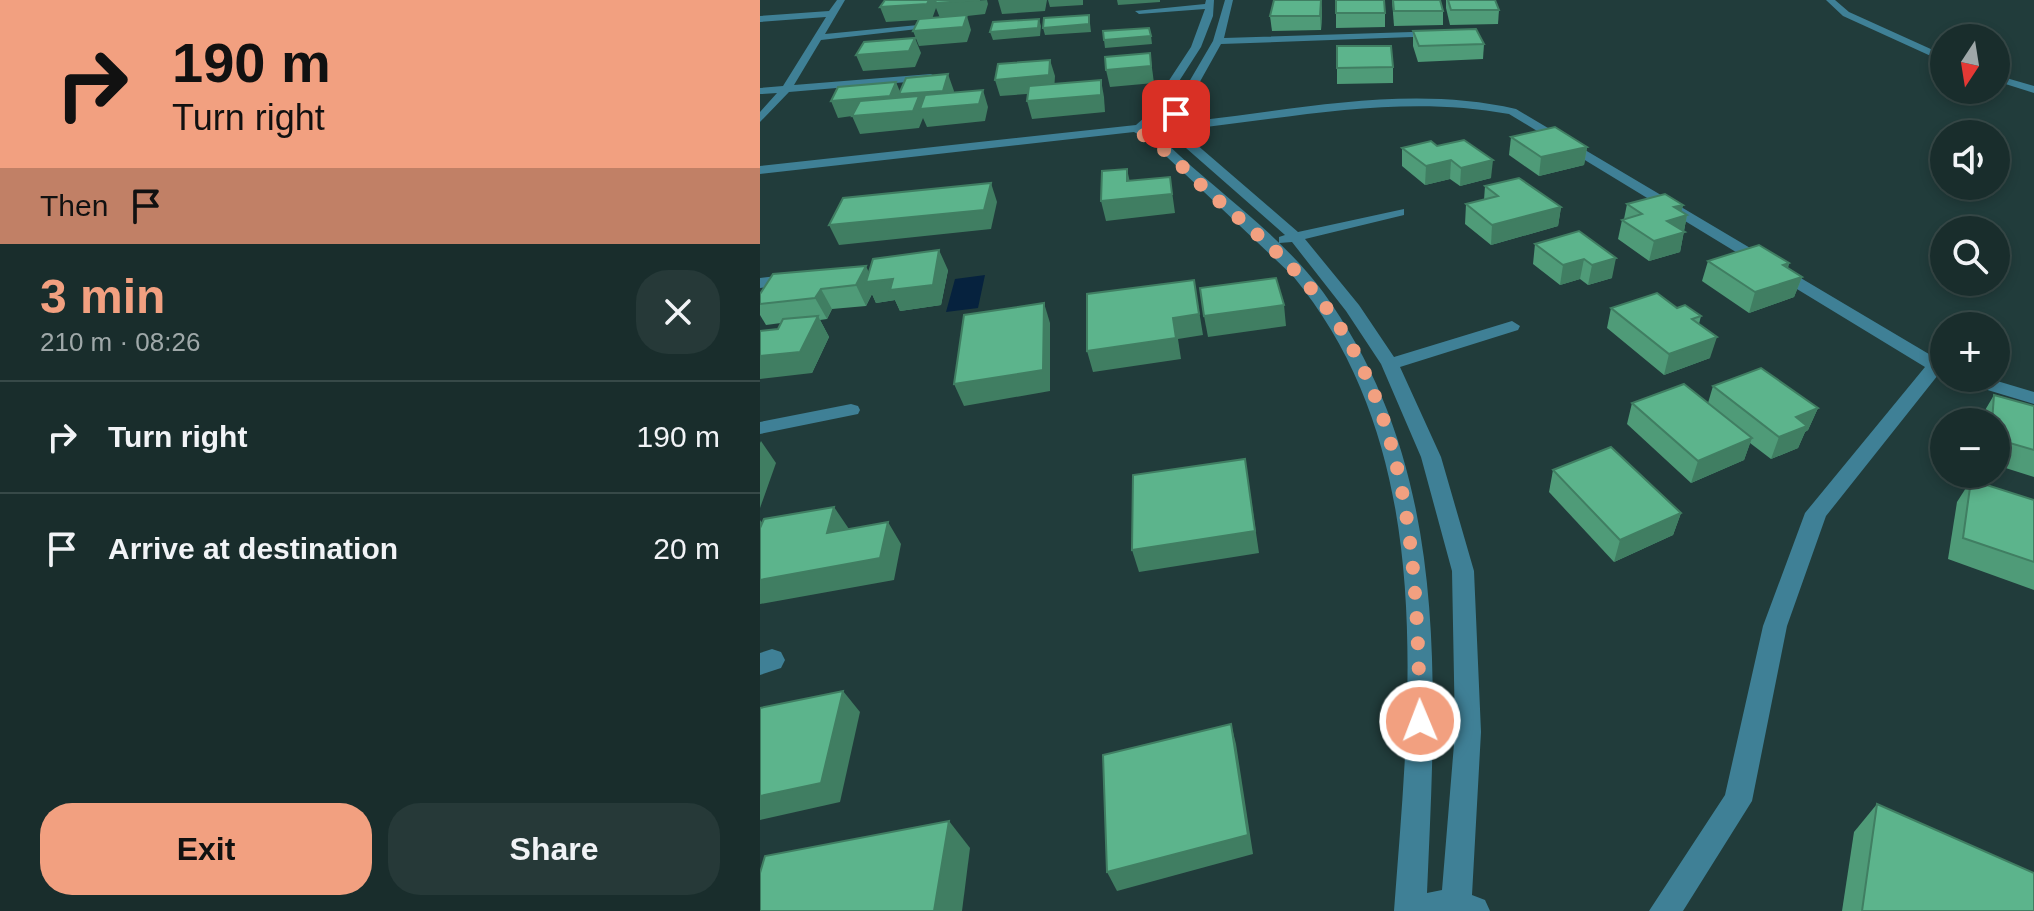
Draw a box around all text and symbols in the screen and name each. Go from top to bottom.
north arrow [1930,24,2010,104]
map controls [1930,24,2010,488]
text: 190 m [172,31,331,94]
icon: right [40,32,144,136]
pin [1142,80,1210,148]
icon: arrive [1154,92,1198,136]
text: Turn right [172,97,325,138]
button: sound [1930,120,2010,200]
icon: arrive [124,184,168,228]
text: Then [40,189,108,222]
button: search [1930,216,2010,296]
text: 3 min [40,270,165,323]
button: close [636,270,720,354]
button: + [1930,312,2010,392]
text: 210 m · 08:26 [40,327,200,357]
button: − [1930,408,2010,488]
icon: right [40,415,84,459]
text: Turn right [108,420,247,453]
text: 190 m [637,420,720,453]
icon: arrive [40,527,84,571]
text: Arrive at destination [108,532,398,565]
text: 20 m [653,532,720,565]
position arrow [1378,679,1462,763]
button: Exit [40,803,372,895]
button: Share [388,803,720,895]

